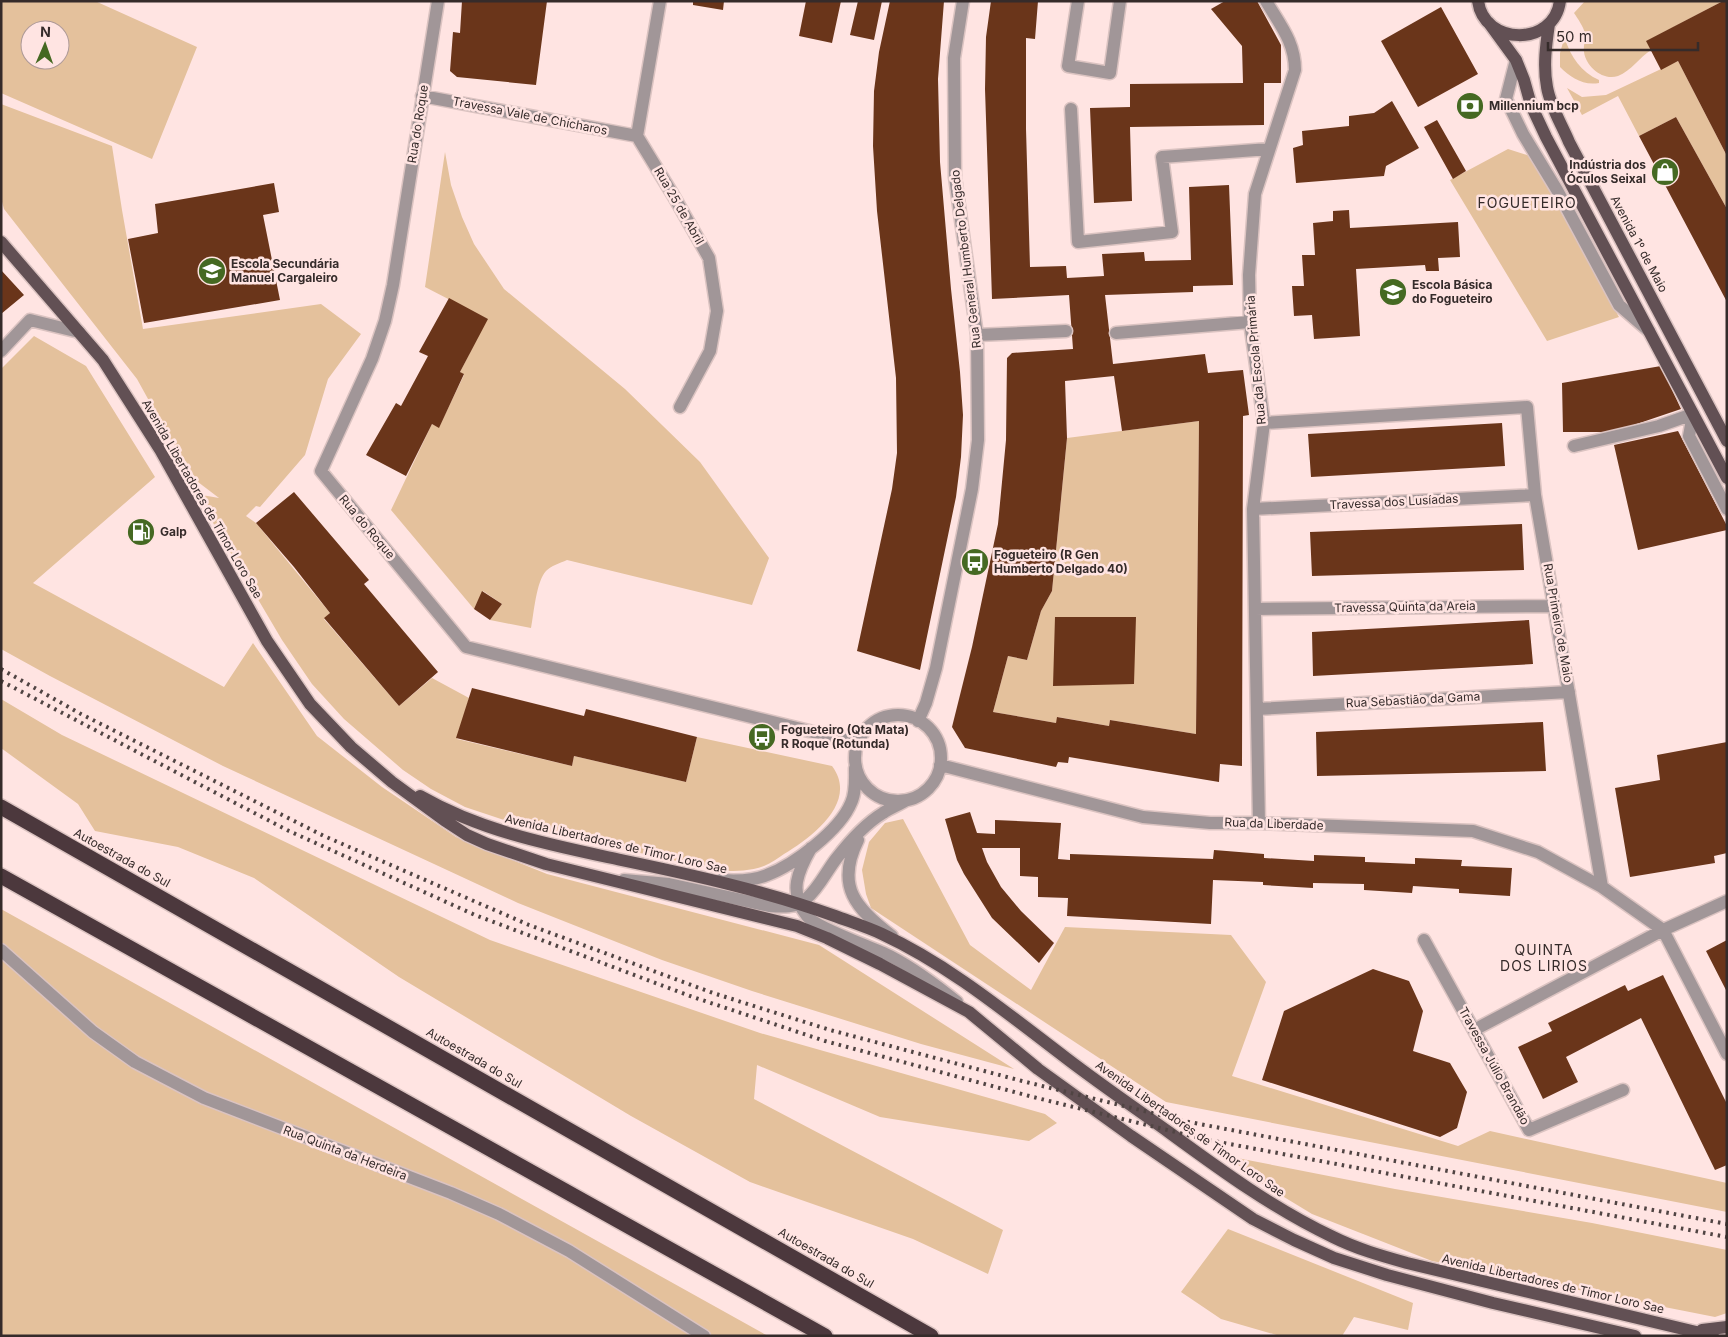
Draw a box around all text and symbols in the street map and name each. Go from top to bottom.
north arrow [20,20,70,70]
scale bar [1548,20,1698,52]
text: N [40,23,51,40]
text: 50 m [1556,27,1592,46]
street label: Rua do Roque [404,84,431,164]
bank icon: Millennium bcp [1455,91,1485,121]
street label: Travessa Vale de Chícharos [452,93,609,138]
place label: Millennium bcp [1489,98,1579,113]
place label: Indústria dos Óculos Seixal [1567,157,1646,186]
shop icon: Indústria dos Óculos Seixal [1650,157,1680,187]
street label: Rua 25 de Abril [651,164,708,247]
street label: Rua General Humberto Delgado [947,169,984,349]
street label: Avenida 1º de Maio [1608,193,1671,295]
district label: FOGUETEIRO [1477,194,1577,211]
school or university icon: Escola Secundária Manuel Cargaleiro [197,256,227,286]
place label: Escola Secundária Manuel Cargaleiro [231,256,339,285]
school or university icon: Escola Básica do Fogueteiro [1378,277,1408,307]
place label: Escola Básica do Fogueteiro [1412,277,1493,306]
street label: Rua da Escola Primária [1242,295,1269,425]
street label: Avenida Libertadores de Timor Loro Sae [139,396,266,601]
street label: Travessa dos Lusíadas [1329,491,1459,512]
street label: Rua do Roque [336,492,399,562]
fuel station icon: Galp [126,517,156,547]
place label: Galp [160,524,187,539]
bus stop icon: Fogueteiro (R Gen Humberto Delgado 40) [960,547,990,577]
place label: Fogueteiro (R Gen Humberto Delgado 40) [994,547,1128,576]
street label: Rua Primeiro de Maio [1541,562,1576,684]
street label: Travessa Quinta da Areia [1334,598,1476,615]
street label: Rua Sebastião da Gama [1345,688,1481,711]
bus stop icon: Fogueteiro (Qta Mata) R Roque (Rotunda) [747,722,777,752]
place label: Fogueteiro (Qta Mata) R Roque (Rotunda) [781,722,909,751]
street label: Avenida Libertadores de Timor Loro Sae [503,811,729,876]
street label: Rua da Liberdade [1224,814,1324,833]
street label: Autoestrada do Sul [71,825,173,890]
district label: QUINTA DOS LIRIOS [1500,941,1588,974]
street label: Travessa Júlio Brandão [1456,1004,1533,1127]
street label: Autoestrada do Sul [424,1024,525,1091]
street label: Avenida Libertadores de Timor Loro Sae [1093,1057,1288,1200]
street label: Rua Quinta da Herdeira [281,1122,409,1183]
street label: Autoestrada do Sul [776,1224,877,1291]
street label: Avenida Libertadores de Timor Loro Sae [1440,1251,1666,1316]

